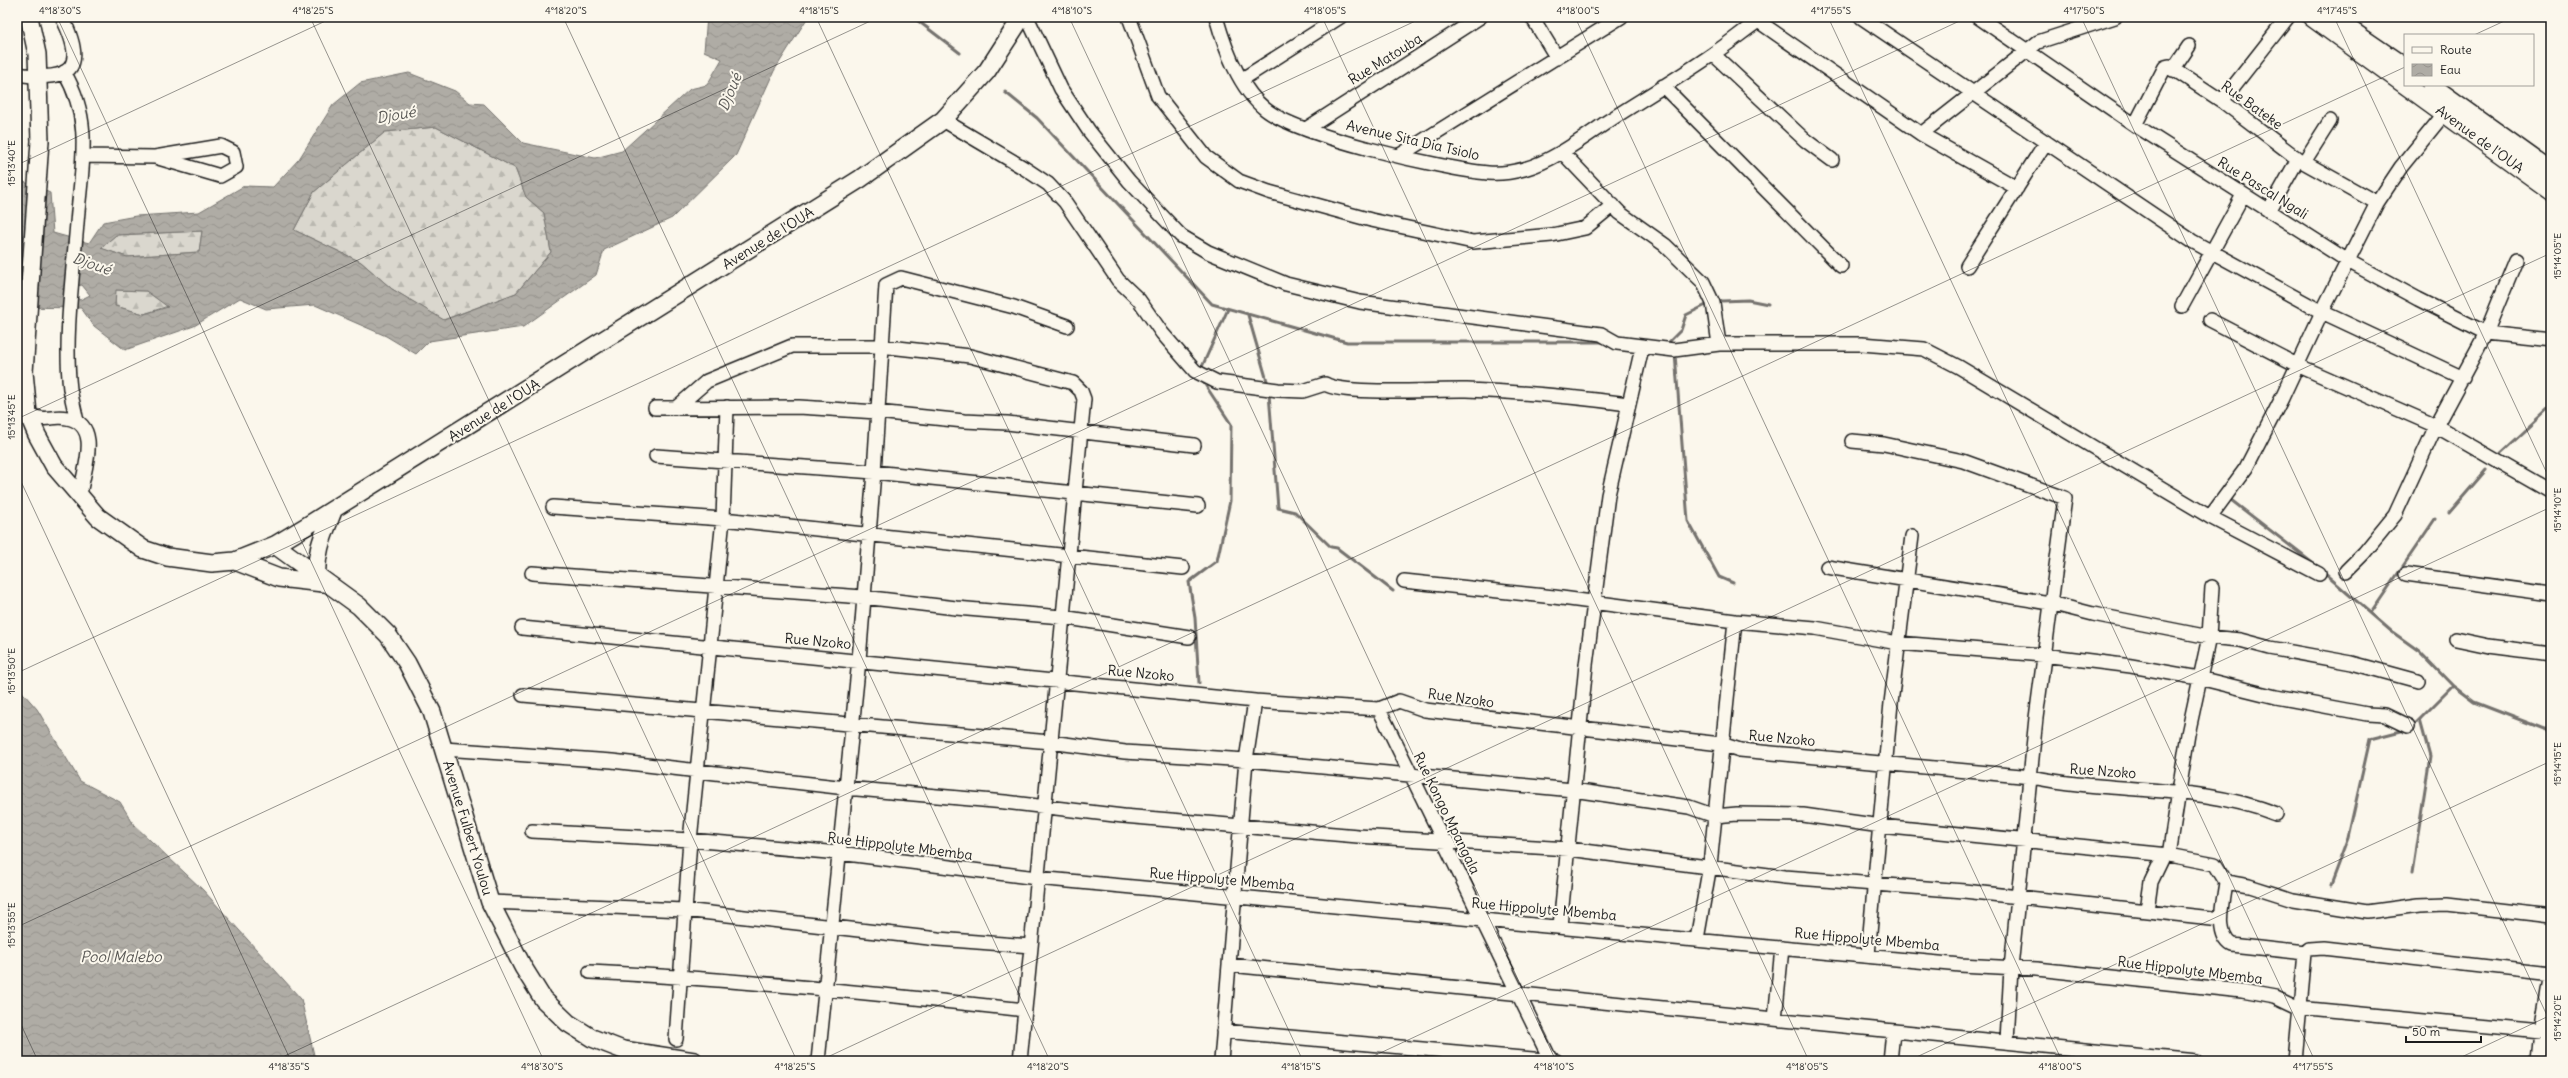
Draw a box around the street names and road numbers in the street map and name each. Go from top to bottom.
street label: Rue Matouba [1345,29,1425,89]
street label: Rue Bateke [2218,77,2286,133]
street label: Avenue de l'OUA [2432,101,2528,177]
street label: Avenue Sita Dia Tsiolo [1345,116,1482,164]
street label: Rue Pascal Ngali [2214,153,2312,223]
street label: Avenue de l'OUA [719,203,817,273]
street label: Avenue de l'OUA [445,375,543,445]
street label: Rue Nzoko [784,629,852,653]
street label: Rue Nzoko [1107,661,1175,685]
street label: Rue Nzoko [1427,684,1495,712]
street label: Rue Nzoko [1748,726,1816,750]
street label: Rue Kongo Mpangala [1410,749,1484,877]
street label: Avenue Fulbert Youlou [439,758,497,898]
street label: Rue Nzoko [2069,760,2137,782]
street label: Rue Hippolyte Mbemba [826,828,974,864]
street label: Rue Hippolyte Mbemba [1149,864,1295,894]
street label: Rue Hippolyte Mbemba [1471,894,1617,924]
street label: Rue Hippolyte Mbemba [1794,924,1940,954]
street label: Rue Hippolyte Mbemba [2116,952,2264,988]

